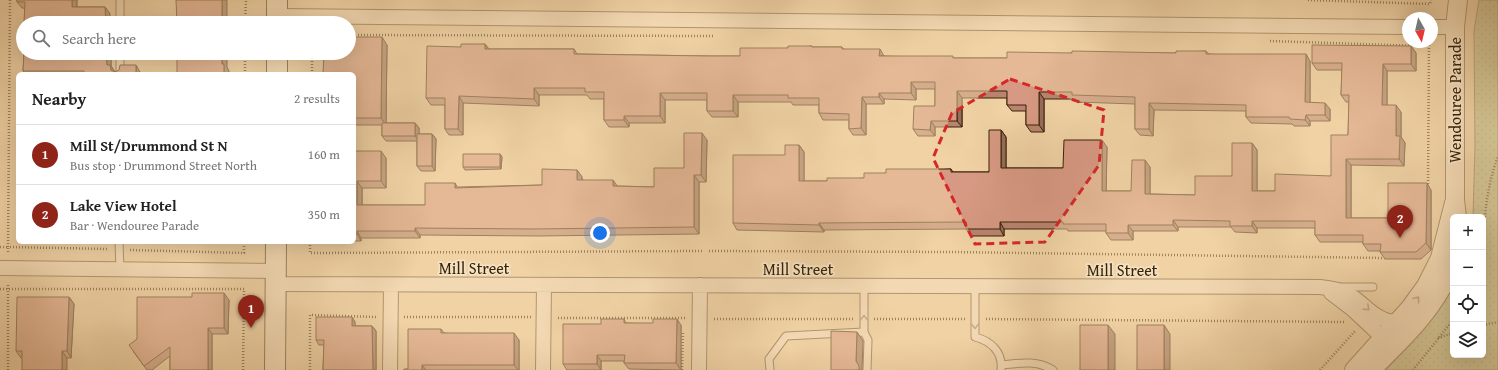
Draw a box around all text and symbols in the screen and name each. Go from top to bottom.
north arrow [1402,12,1438,48]
search box [16,16,356,60]
icon: search [30,27,52,49]
text: Search here [62,28,136,49]
street label: Wendouree Parade [1443,37,1467,163]
text: Nearby [32,86,86,111]
text: 2 results [294,89,340,108]
text: Mill St/Drummond St N [70,135,228,156]
text: 1 [42,145,48,164]
text: 160 m [308,145,340,164]
text: Bus stop · Drummond Street North [70,156,257,175]
text: Lake View Hotel [70,195,177,216]
text: 2 [42,205,48,224]
text: 350 m [308,205,340,224]
pin: 2 [1387,205,1413,238]
map controls [1450,214,1486,358]
button: + [1450,214,1486,250]
text: Bar · Wendouree Parade [70,216,199,235]
your location [590,223,610,243]
button: − [1450,250,1486,286]
street label: Mill Street [439,256,510,280]
street label: Mill Street [763,257,834,281]
street label: Mill Street [1087,258,1158,282]
button: locate [1450,286,1486,322]
pin: 1 [238,295,264,328]
one-way arrow [1412,297,1419,304]
one-way arrow [1362,304,1369,311]
one-way arrow [860,315,868,321]
button: layers [1450,322,1486,358]
one-way arrow [971,323,979,329]

